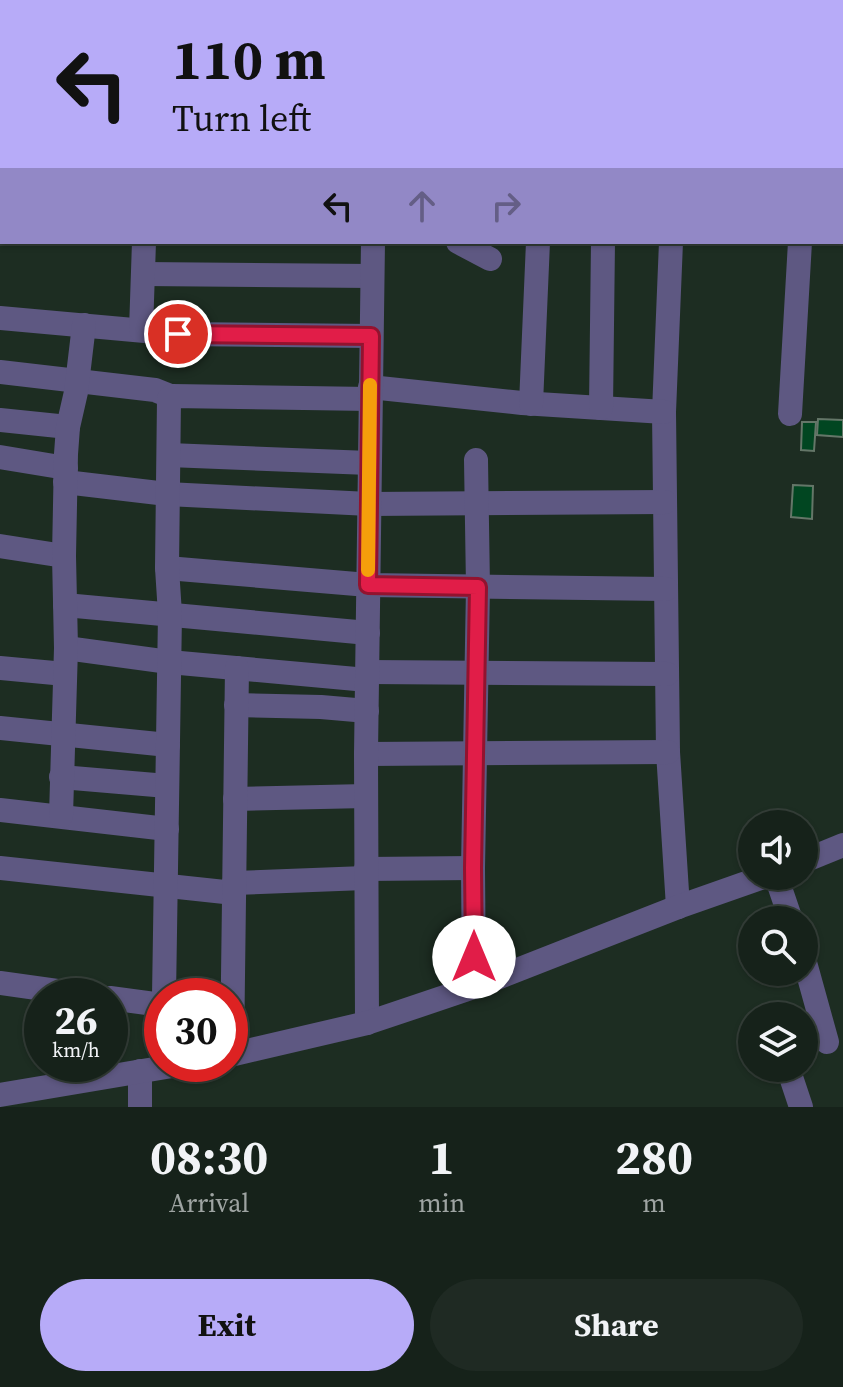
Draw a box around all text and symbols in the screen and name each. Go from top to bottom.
text: 110 m [172,21,326,98]
icon: left [40,32,144,136]
text: Turn left [172,94,311,143]
icon: left [316,184,360,228]
icon: ahead [400,184,444,228]
icon: right [484,184,528,228]
pin [144,300,212,368]
icon: arrive [156,312,200,356]
map controls [738,810,818,1082]
button: sound [738,810,818,890]
button: search [738,906,818,986]
position arrow [432,915,516,999]
speed limit sign: 30 [144,978,248,1082]
text: 26 [54,993,98,1047]
button: layers [738,1002,818,1082]
text: km/h [52,1036,100,1064]
text: 08:30 [150,1124,268,1190]
text: 1 [429,1124,455,1190]
text: 280 [615,1124,693,1190]
text: Arrival [169,1185,249,1221]
text: min [418,1185,465,1221]
text: m [642,1185,666,1221]
button: Exit [40,1279,414,1371]
button: Share [430,1279,803,1371]

